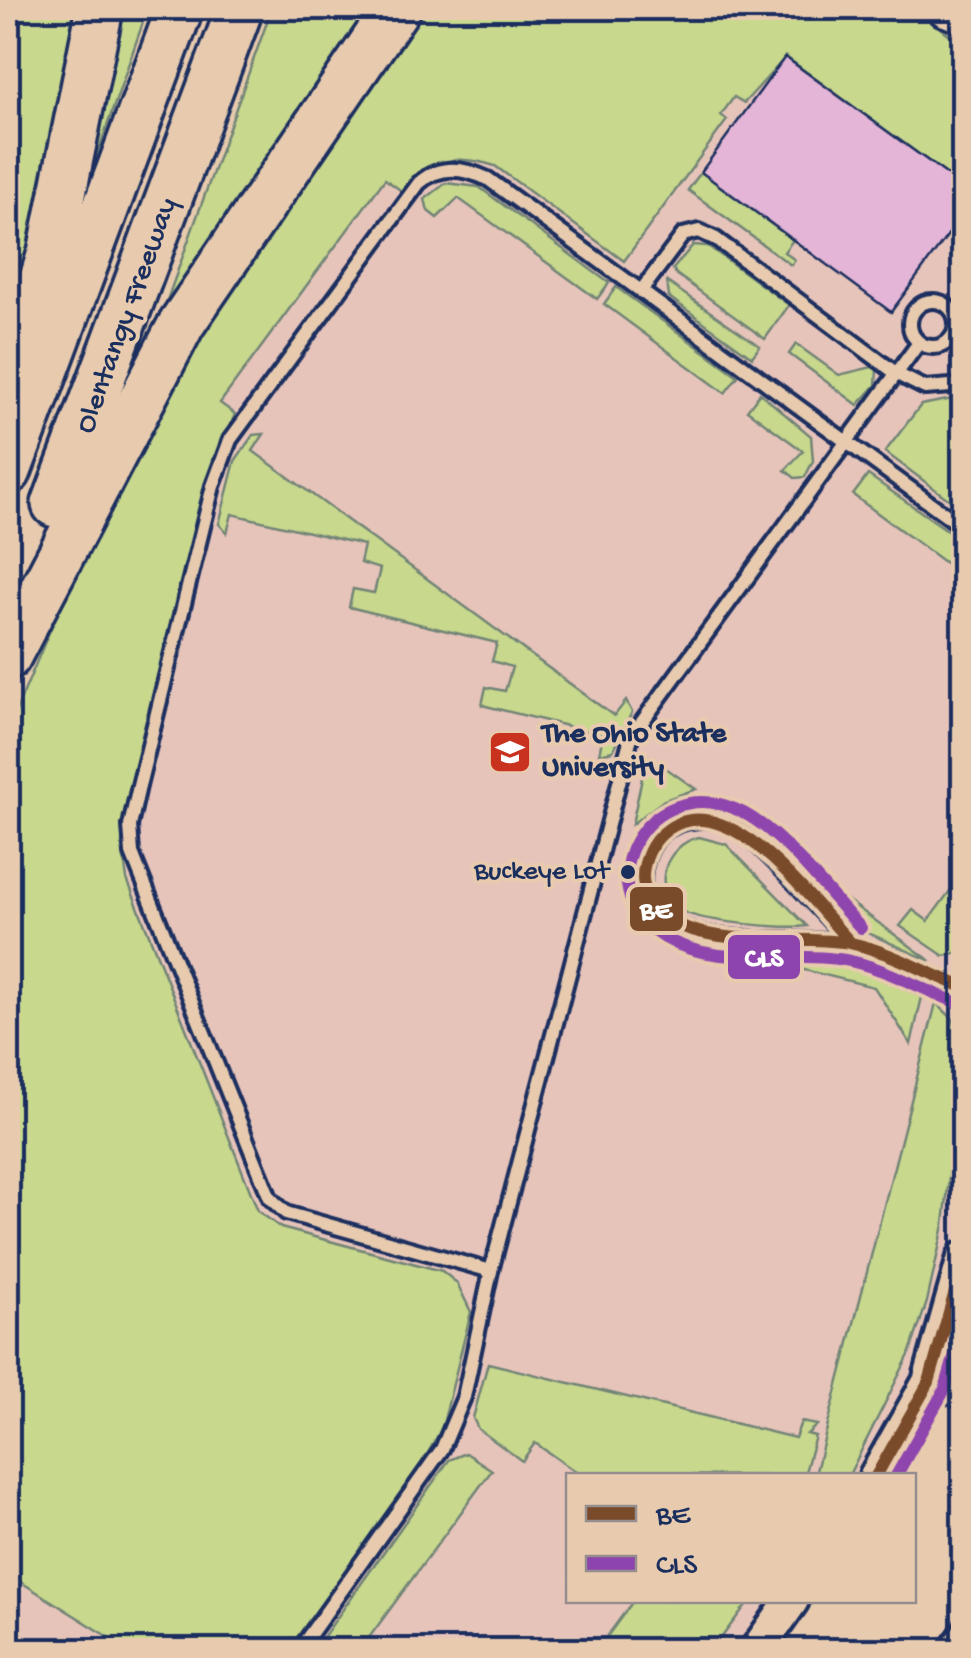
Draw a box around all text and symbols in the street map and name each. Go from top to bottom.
street label: Olentangy Freeway [69,193,187,439]
place label: The Ohio State University [540,718,728,787]
school or university icon: The Ohio State University [487,729,533,775]
place label: Buckeye Lot [473,856,612,889]
marker: Buckeye Lot [618,862,638,882]
line badge: BE [628,885,685,933]
text: BE [639,896,673,929]
line badge: CLS [726,933,802,981]
text: CLS [745,944,784,977]
legend [566,1473,916,1603]
text: BE [655,1500,691,1535]
text: CLS [656,1550,697,1585]

